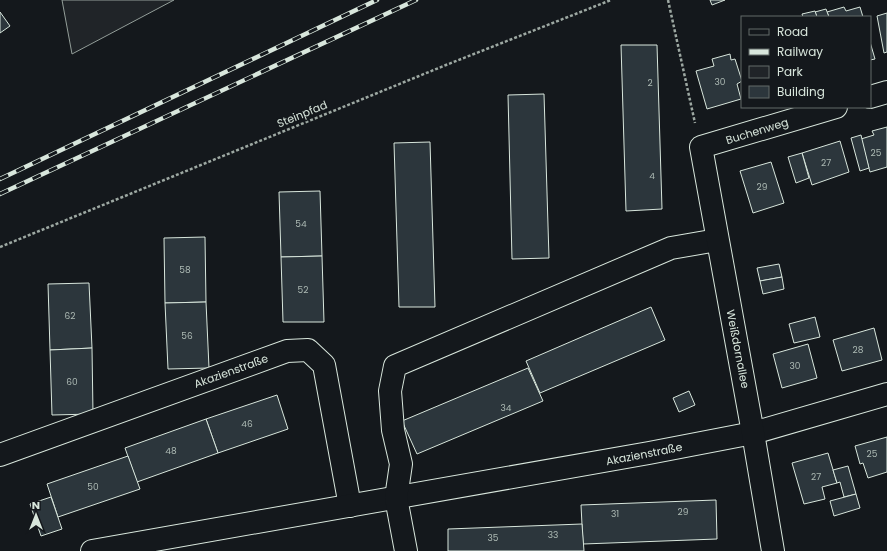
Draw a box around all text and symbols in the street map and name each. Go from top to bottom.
legend [741,16,871,108]
text: Road [777,23,808,40]
text: Railway [777,43,823,60]
text: Park [777,63,804,80]
house number: 30 [715,76,726,88]
house number: 2 [647,77,653,89]
text: Building [777,83,825,100]
street label: Steinpfad [274,97,330,131]
street label: Buchenweg [724,114,790,148]
house number: 25 [871,147,882,159]
house number: 27 [821,157,831,169]
house number: 4 [649,170,655,182]
house number: 29 [757,181,768,193]
house number: 54 [295,218,307,230]
house number: 58 [179,264,191,276]
house number: 52 [298,284,308,296]
street label: Weißdornallee [723,308,754,390]
house number: 62 [65,310,75,322]
house number: 56 [181,330,193,342]
house number: 28 [853,344,864,356]
street label: Akazienstraße [192,350,270,392]
house number: 30 [790,360,801,372]
house number: 60 [66,376,78,388]
house number: 34 [501,402,512,414]
house number: 46 [241,418,253,430]
street label: Akazienstraße [604,439,684,469]
house number: 48 [165,445,177,457]
house number: 25 [867,448,878,460]
house number: 27 [811,471,821,483]
house number: 50 [87,481,99,493]
north arrow [16,495,56,535]
text: N [32,497,40,513]
house number: 29 [678,506,689,518]
house number: 31 [611,508,619,520]
house number: 33 [548,529,558,541]
house number: 35 [488,532,499,544]

